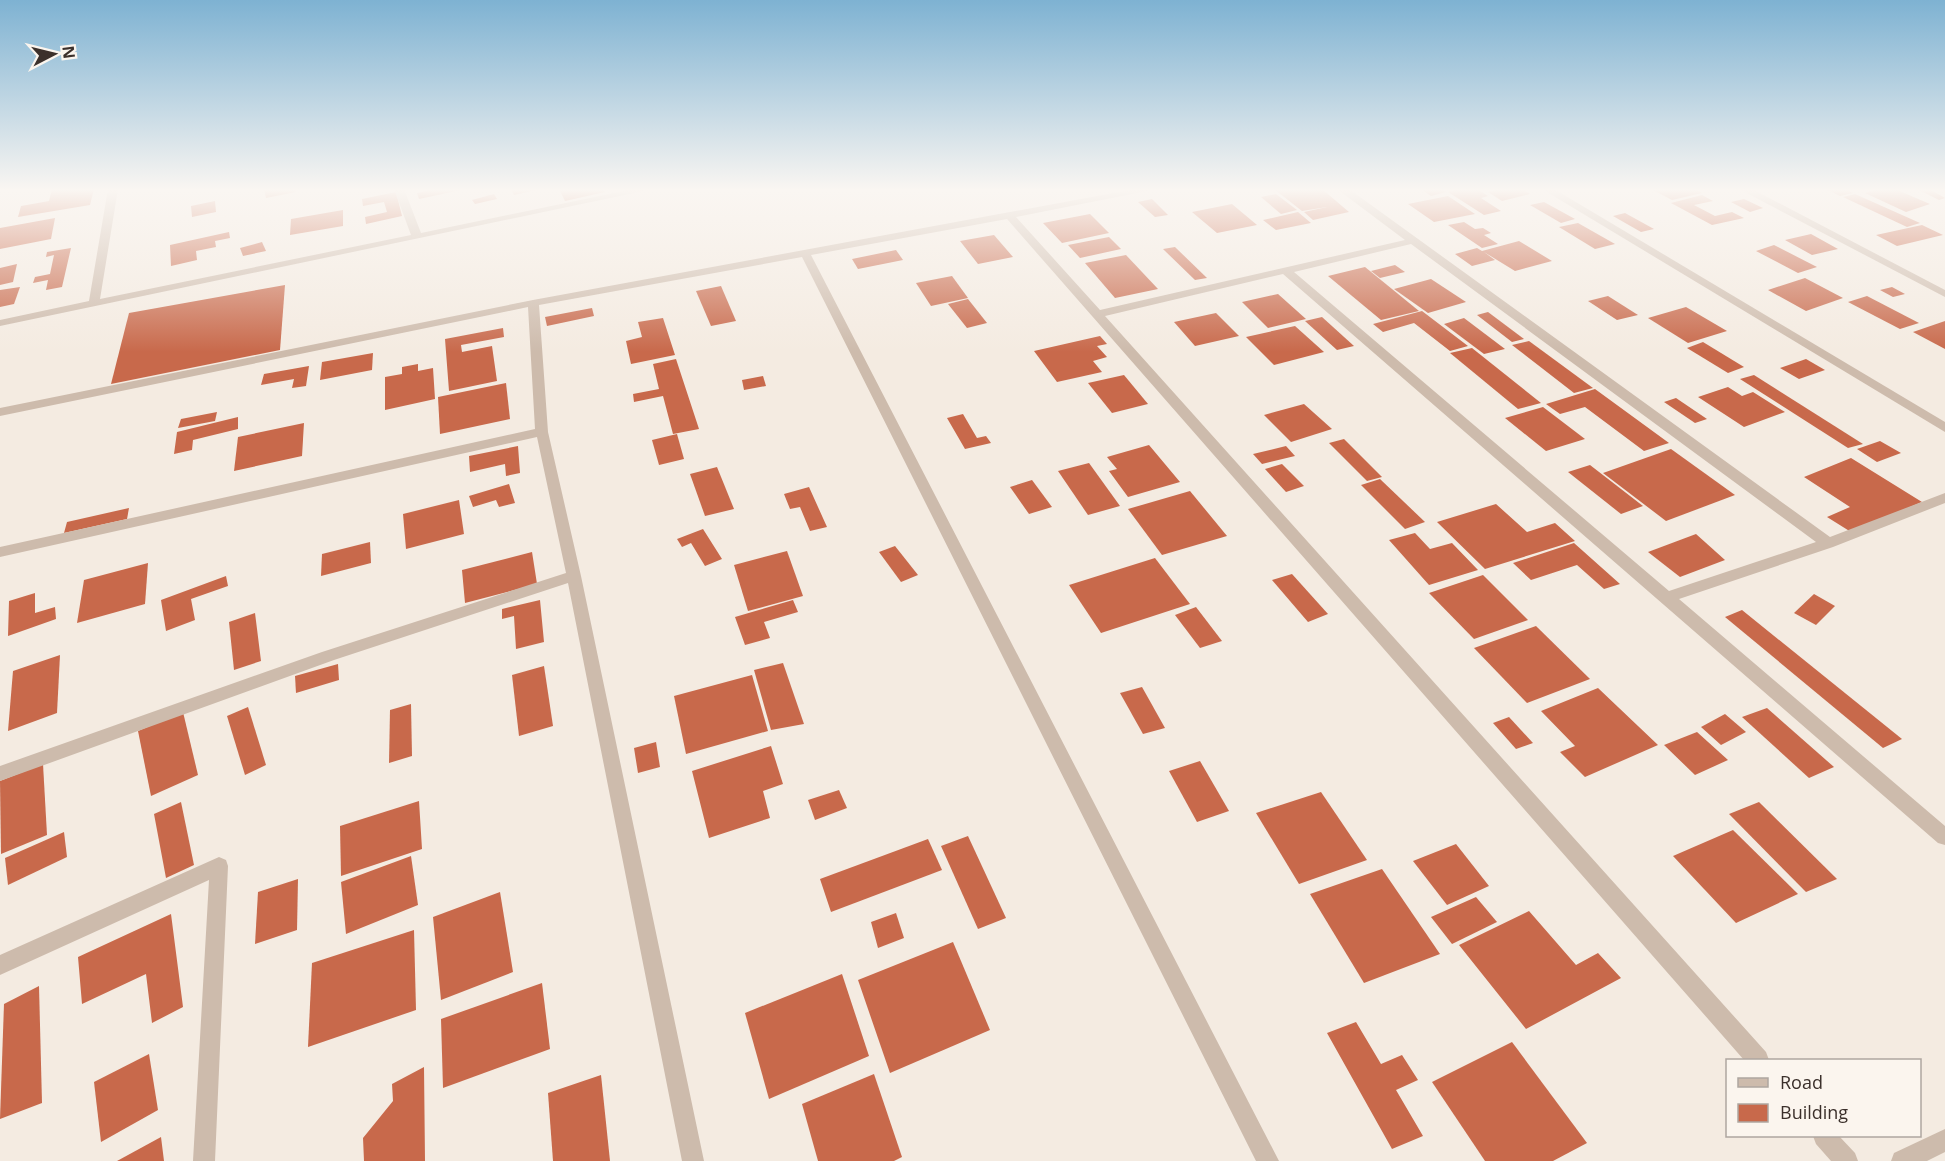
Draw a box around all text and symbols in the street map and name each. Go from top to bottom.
north arrow [24,24,84,84]
text: N [57,44,81,60]
legend [1726,1059,1921,1137]
text: Road [1780,1070,1823,1094]
text: Building [1780,1100,1848,1124]

